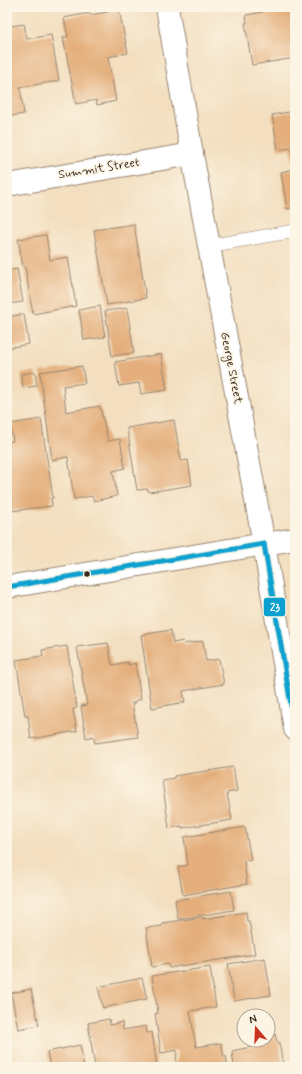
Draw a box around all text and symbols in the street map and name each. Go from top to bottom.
street label: Summit Street [57,155,141,183]
street label: George Street [216,331,246,405]
unlabelled marker [82,569,92,579]
line badge: 23 [263,597,286,617]
text: 23 [270,601,280,615]
north arrow [236,1008,276,1048]
text: N [247,1012,259,1027]

